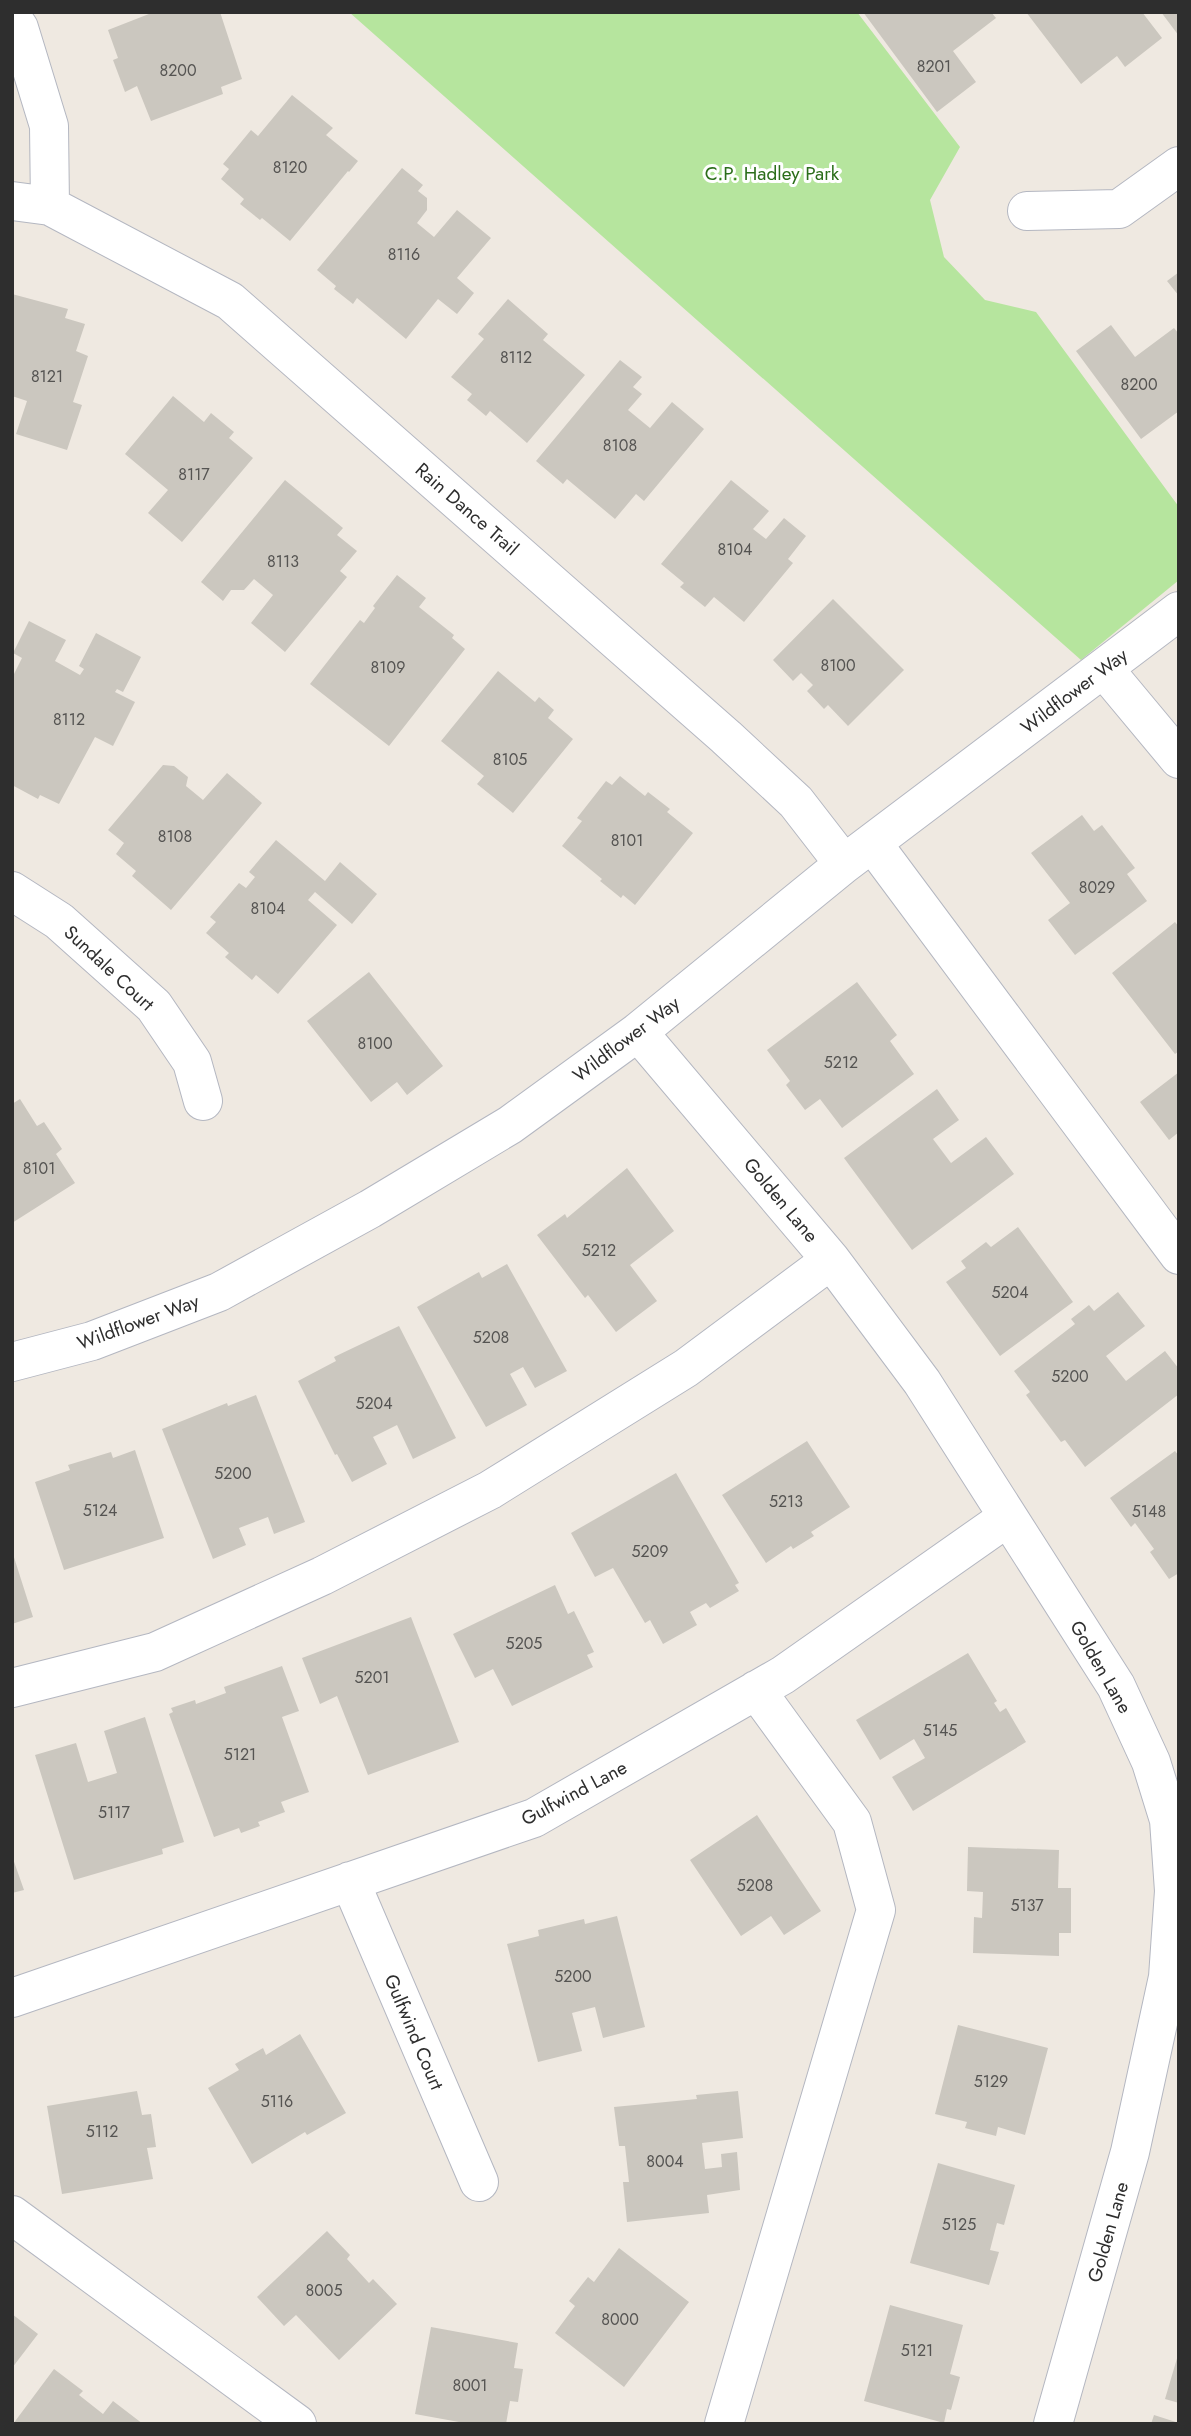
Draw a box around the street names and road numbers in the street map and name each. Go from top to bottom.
street label: Rain Dance Trail [409,456,525,562]
street label: Wildflower Way [1015,641,1134,740]
street label: Sundale Court [58,919,160,1017]
street label: Wildflower Way [567,989,686,1088]
street label: Golden Lane [737,1152,825,1248]
street label: Wildflower Way [73,1287,203,1357]
street label: Golden Lane [1064,1616,1139,1719]
street label: Gulfwind Lane [516,1754,632,1832]
street label: Gulfwind Court [377,1970,451,2094]
street label: Golden Lane [1081,2178,1135,2285]

